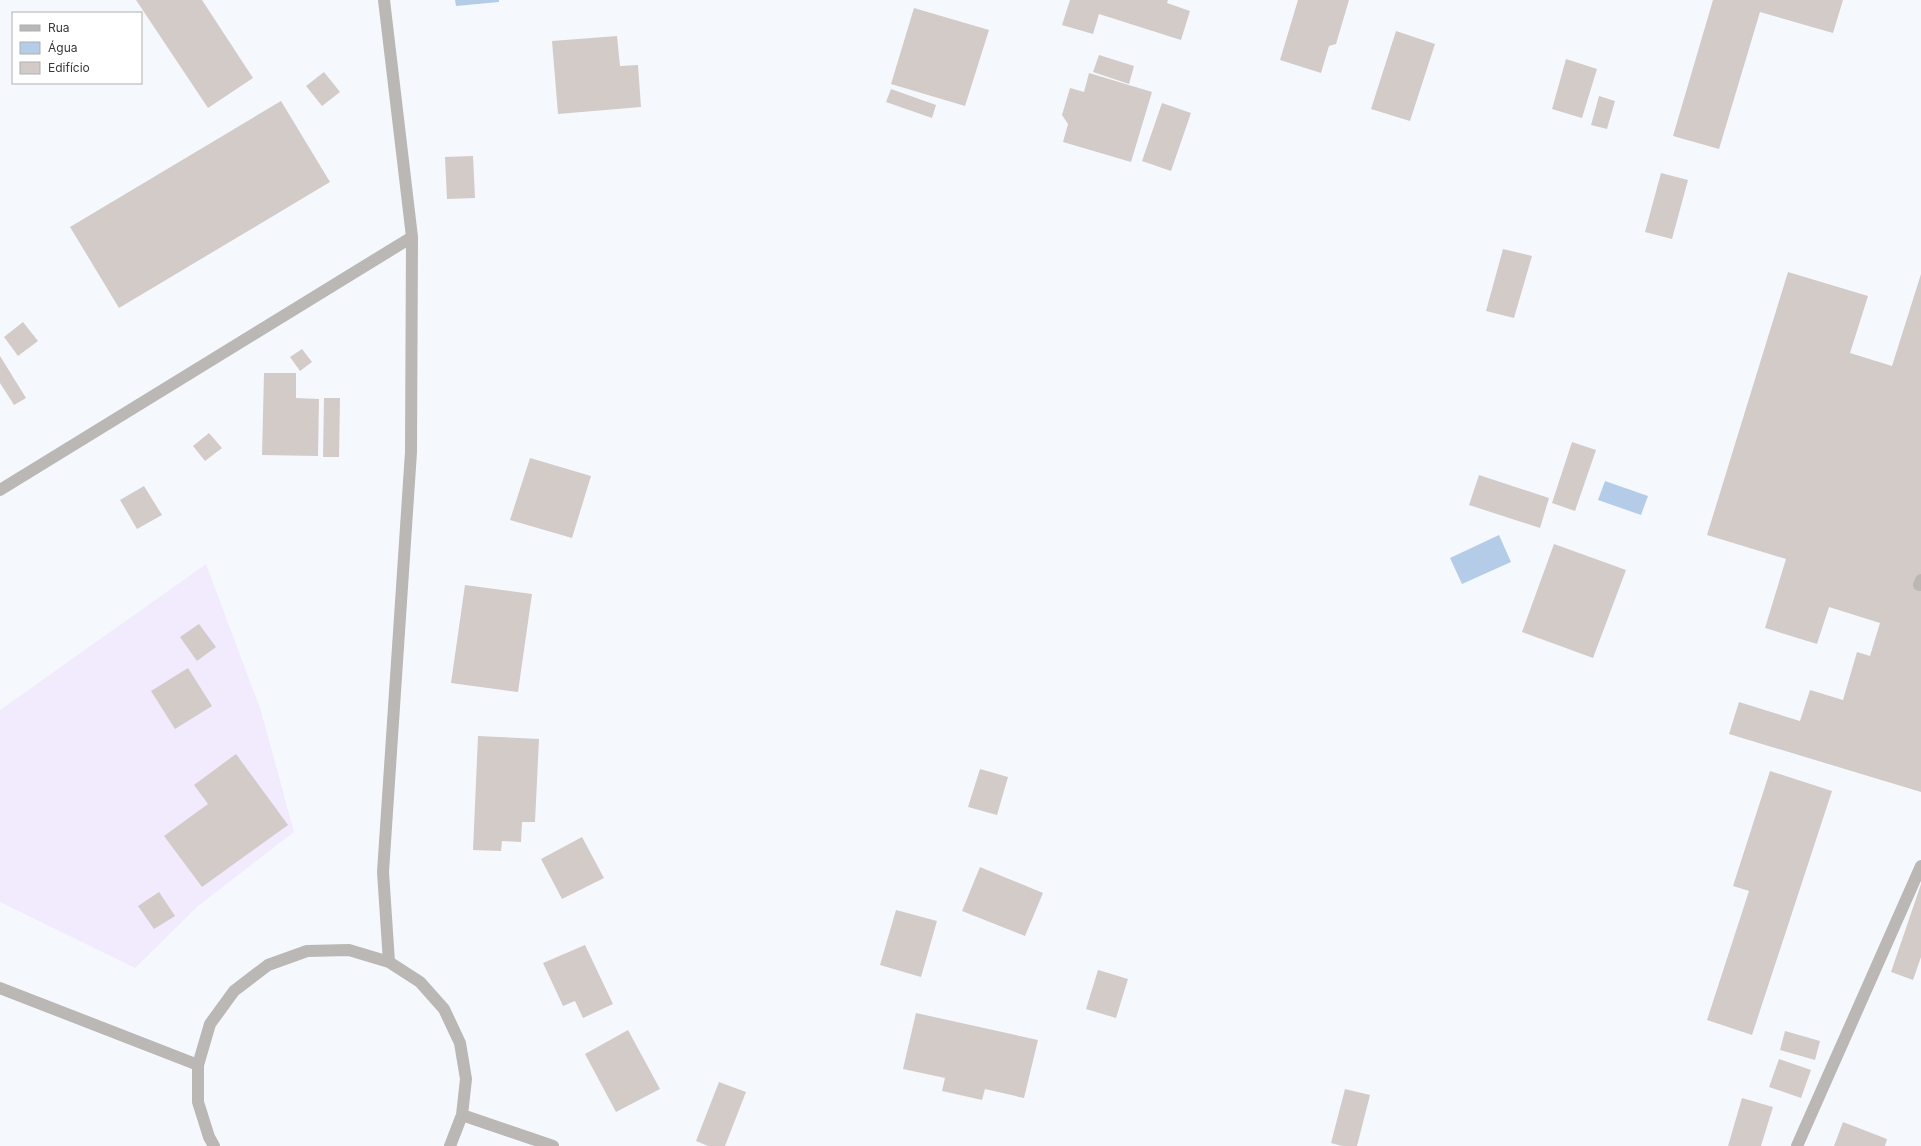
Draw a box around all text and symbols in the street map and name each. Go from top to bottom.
legend [12,12,142,84]
text: Rua [48,20,70,35]
text: Água [48,40,77,55]
text: Edifício [48,60,90,75]

